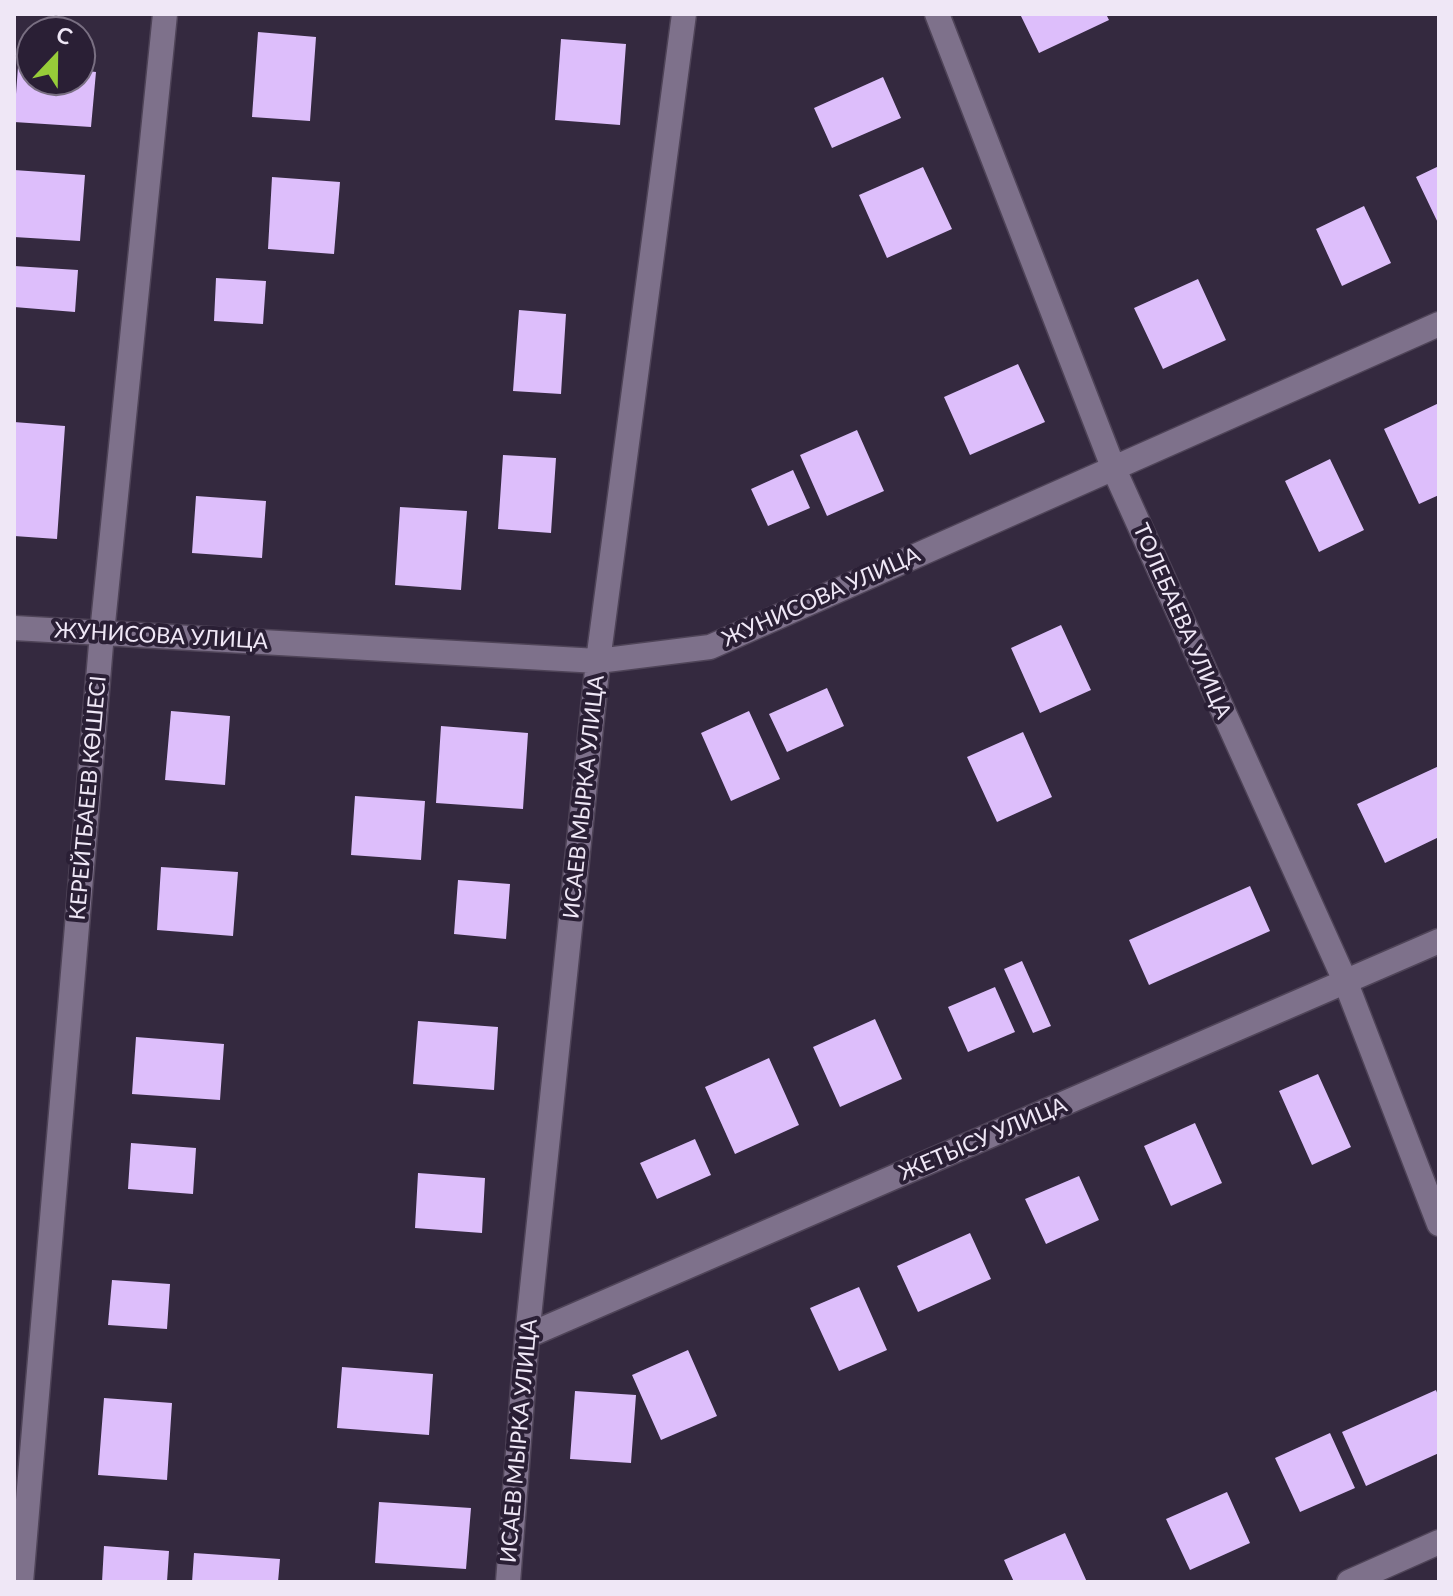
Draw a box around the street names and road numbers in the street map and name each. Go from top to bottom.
street label: ТОЛЕБАЕВА УЛИЦА [1127,519,1237,723]
street label: ЖУНИСОВА УЛИЦА [718,541,924,653]
street label: ЖУНИСОВА УЛИЦА [53,617,269,655]
street label: ИСАЕВ МЫРКА УЛИЦА [558,674,610,920]
street label: КЕРЕЙТБАЕЕВ КӨШЕСІ [64,675,112,921]
street label: ЖЕТЫСУ УЛИЦА [895,1092,1071,1186]
street label: ИСАЕВ МЫРКА УЛИЦА [495,1318,543,1564]

